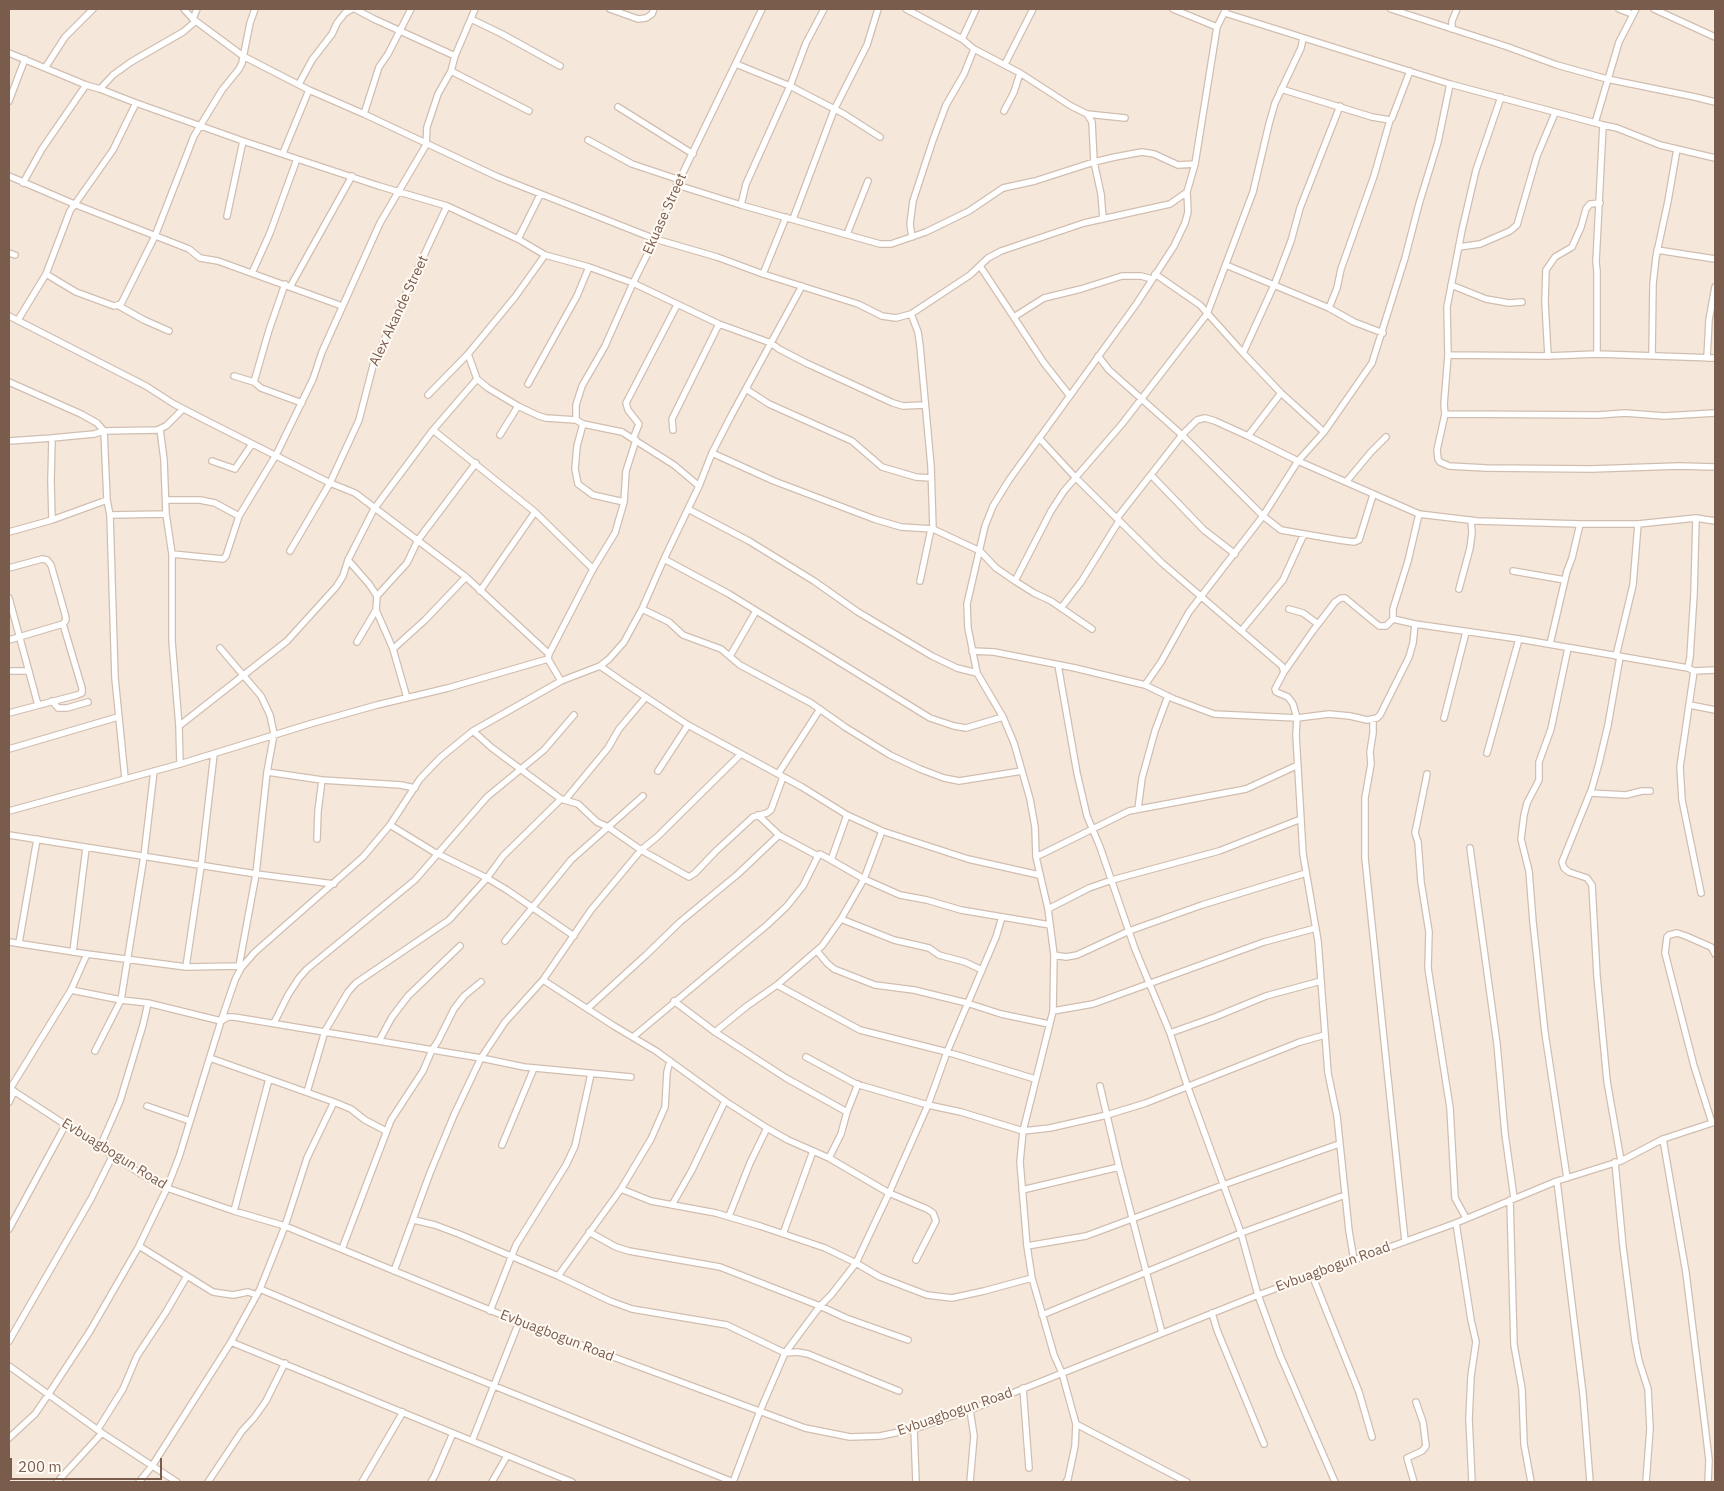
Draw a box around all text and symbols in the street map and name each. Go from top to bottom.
street label: Ekuase Street [640,171,690,257]
street label: Alex Akande Street [366,253,432,369]
street label: Evbuagbogun Road [58,1115,170,1193]
street label: Evbuagbogun Road [1273,1238,1393,1296]
street label: Evbuagbogun Road [498,1307,616,1365]
street label: Evbuagbogun Road [895,1384,1015,1440]
scale bar [12,1448,165,1480]
text: 200 m [18,1457,62,1476]

